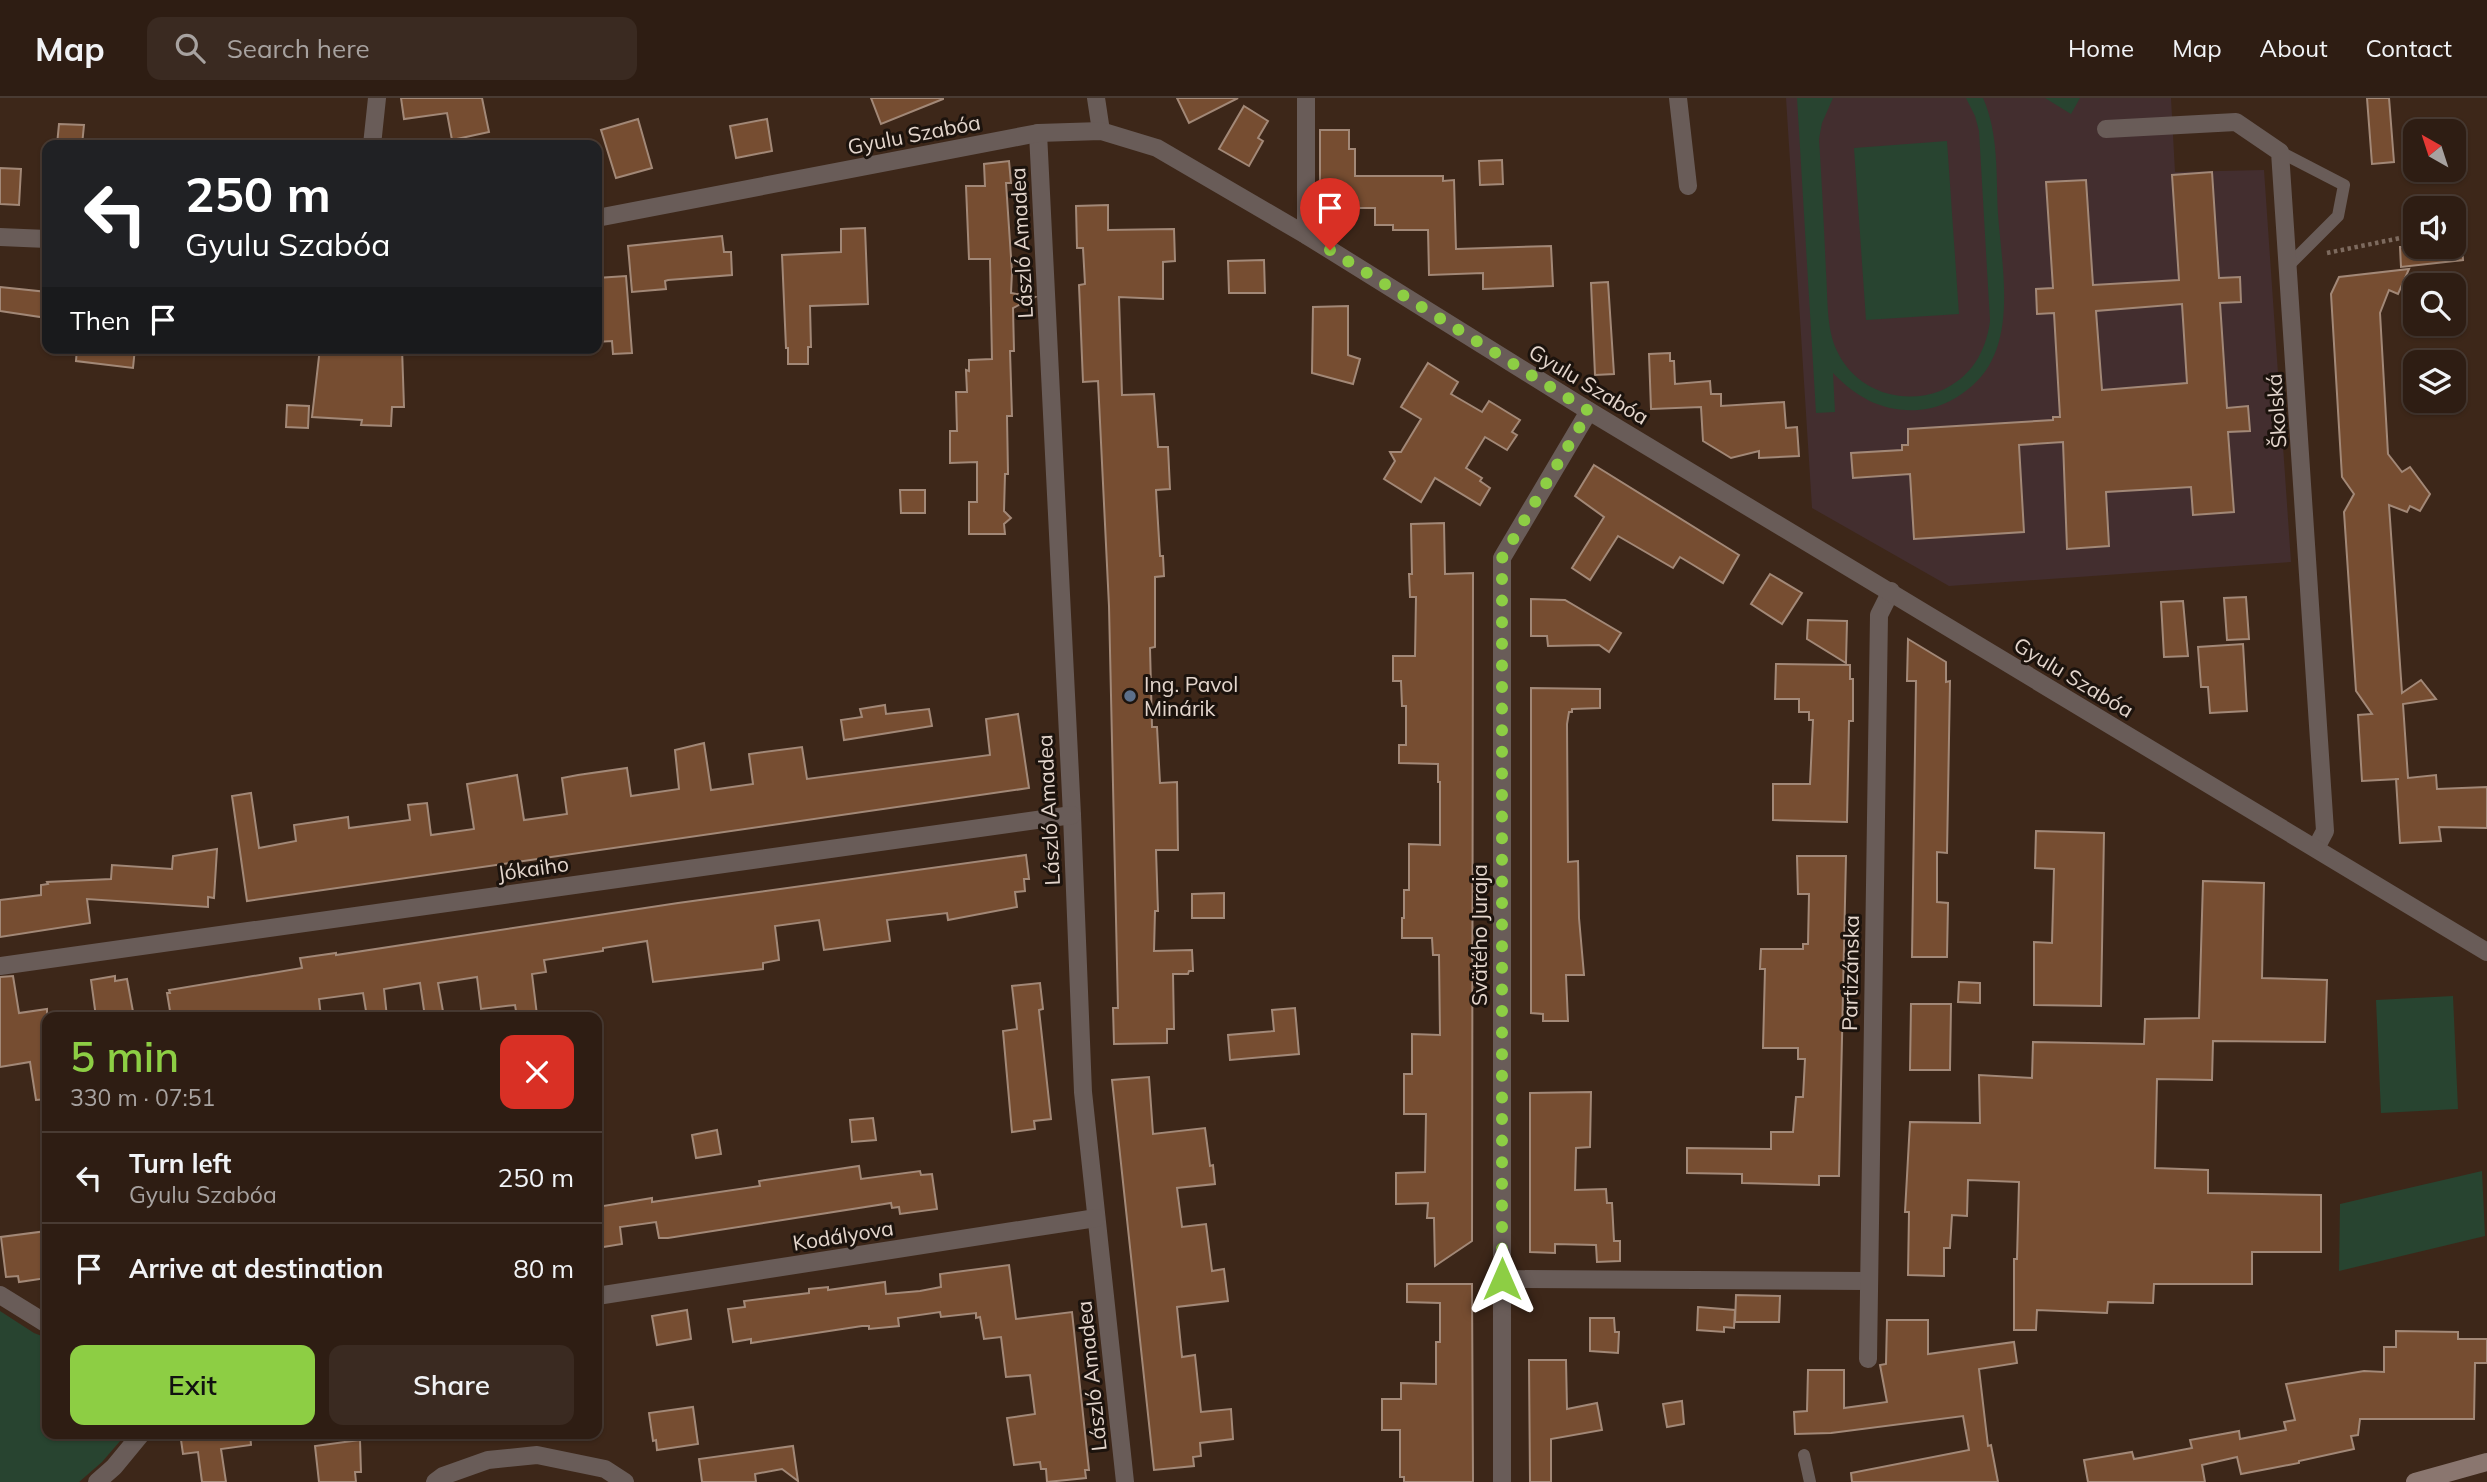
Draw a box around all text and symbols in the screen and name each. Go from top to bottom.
search box [147,17,637,80]
text: Map [35,28,105,69]
icon: search [171,29,209,67]
text: Search here [227,32,370,65]
text: Home [2068,33,2134,63]
text: Map [2172,33,2222,63]
text: About [2260,33,2328,63]
text: Contact [2366,33,2452,63]
street label: Gyulu Szabóa [845,108,983,160]
north arrow [2403,119,2466,182]
map controls [2403,119,2466,413]
text: 250 m [185,163,331,224]
street label: László Amadea [1004,167,1038,319]
icon: left [70,168,161,259]
pin [1300,178,1360,250]
icon: arrive [1311,189,1349,227]
button: sound [2403,196,2466,259]
text: Gyulu Szabóa [185,224,391,264]
button: search [2403,273,2466,336]
icon: arrive [144,301,182,339]
text: Then [70,304,130,337]
street label: Gyulu Szabóa [1524,338,1654,430]
button: layers [2403,350,2466,413]
street label: Školská [2260,373,2292,449]
street label: Gyulu Szabóa [2009,631,2139,723]
place label: Ing. Pavol Minárik [1144,671,1238,721]
marker: Ing. Pavol Minárik [1122,688,1138,704]
street label: László Amadea [1031,734,1065,886]
street label: Jókaiho [496,850,570,886]
street label: Svätého Juraja [1466,864,1492,1006]
street label: Partizánska [1836,915,1864,1031]
text: 5 min [70,1030,179,1083]
button: close [500,1035,574,1109]
text: 330 m · 07:51 [70,1083,215,1112]
text: Turn left [129,1147,231,1180]
icon: left [70,1159,108,1197]
text: 250 m [498,1161,574,1194]
text: Gyulu Szabóa [129,1180,277,1209]
street label: Kodályova [791,1214,895,1256]
position arrow [1465,1242,1539,1316]
icon: arrive [70,1250,108,1288]
text: Arrive at destination [129,1252,384,1285]
text: 80 m [513,1252,574,1285]
street label: László Amadea [1070,1300,1112,1452]
button: Exit [70,1345,315,1425]
button: Share [329,1345,574,1425]

